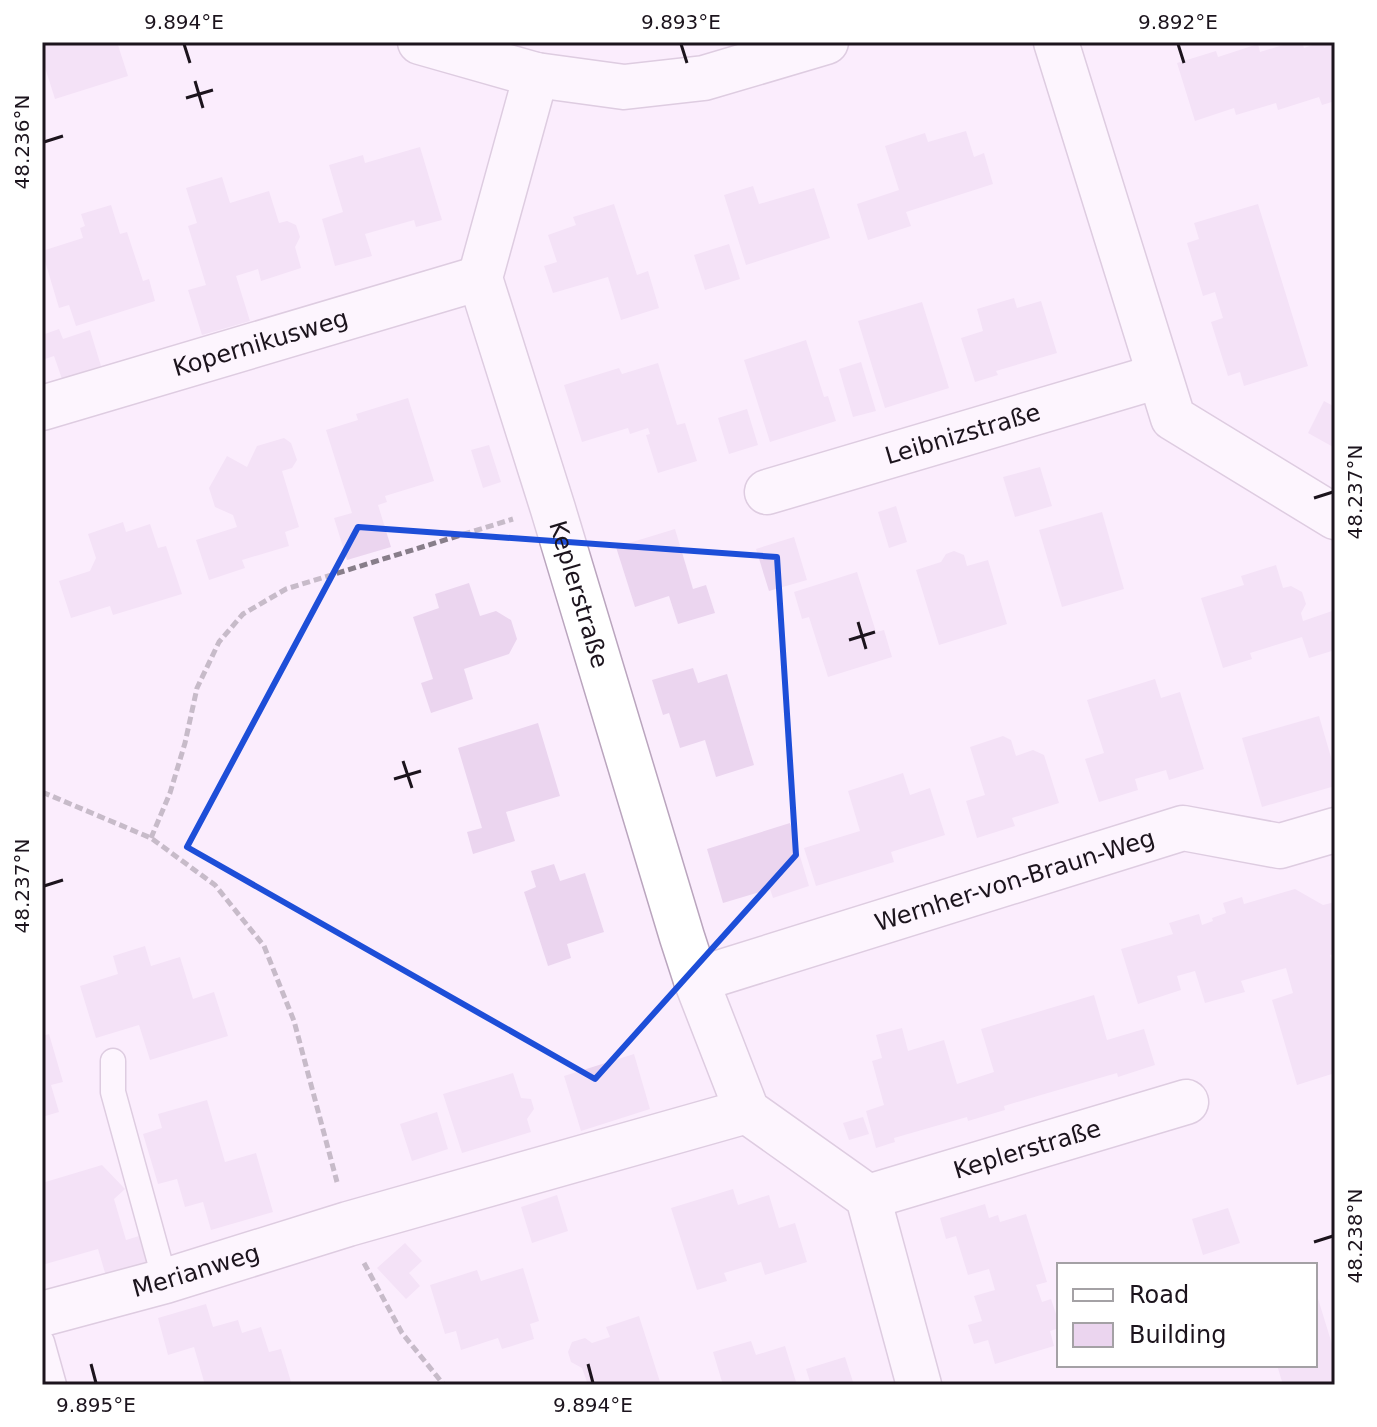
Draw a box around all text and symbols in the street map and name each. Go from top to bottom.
text: 9.894°E [144,10,224,34]
text: 9.893°E [641,10,721,34]
text: 9.892°E [1138,10,1218,34]
text: 48.236°N [10,95,34,189]
street label: Kopernikusweg [170,304,351,382]
street label: Leibnizstraße [882,398,1044,470]
text: 48.237°N [1343,445,1367,539]
street label: Keplerstraße [543,517,614,671]
street label: Wernher-von-Braun-Weg [872,824,1158,937]
text: 48.237°N [10,839,34,933]
street label: Keplerstraße [950,1114,1104,1185]
text: 48.238°N [1343,1189,1367,1283]
street label: Merianweg [129,1238,263,1303]
legend [1057,1263,1317,1367]
text: Road [1129,1281,1189,1309]
text: Building [1129,1321,1226,1349]
text: 9.895°E [56,1393,136,1417]
text: 9.894°E [553,1393,633,1417]

